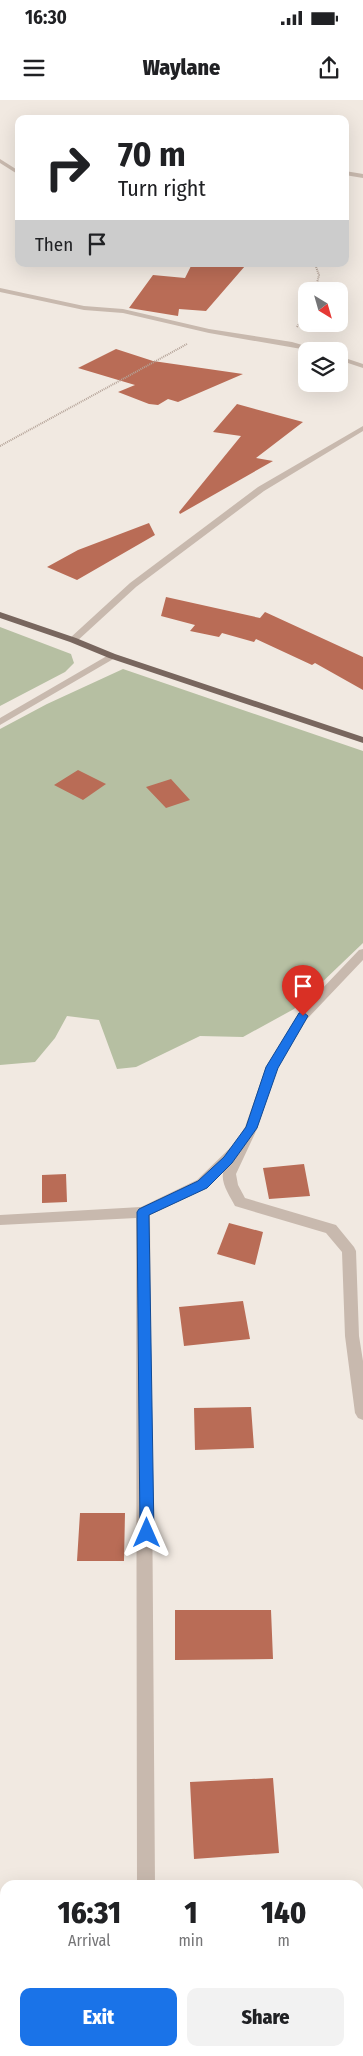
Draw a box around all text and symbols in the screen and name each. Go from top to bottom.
text: 16:30 [25,6,67,29]
icon: menu [20,54,48,82]
text: Waylane [143,54,220,81]
icon: share [315,54,343,82]
text: 70 m [118,133,186,175]
icon: right [35,135,100,200]
text: Turn right [118,175,206,202]
icon: arrive [83,230,111,258]
text: Then [35,233,73,256]
north arrow [298,282,348,332]
map controls [298,282,348,392]
button: layers [298,342,348,392]
pin [282,965,324,1016]
icon: arrive [289,972,317,1000]
position arrow [120,1506,172,1558]
text: 16:31 [58,1895,121,1931]
text: 1 [184,1895,197,1931]
text: 140 [261,1895,306,1931]
text: Arrival [68,1931,110,1950]
text: min [179,1931,203,1950]
text: m [278,1931,290,1950]
button: Exit [20,1988,177,2046]
button: Share [187,1988,344,2046]

